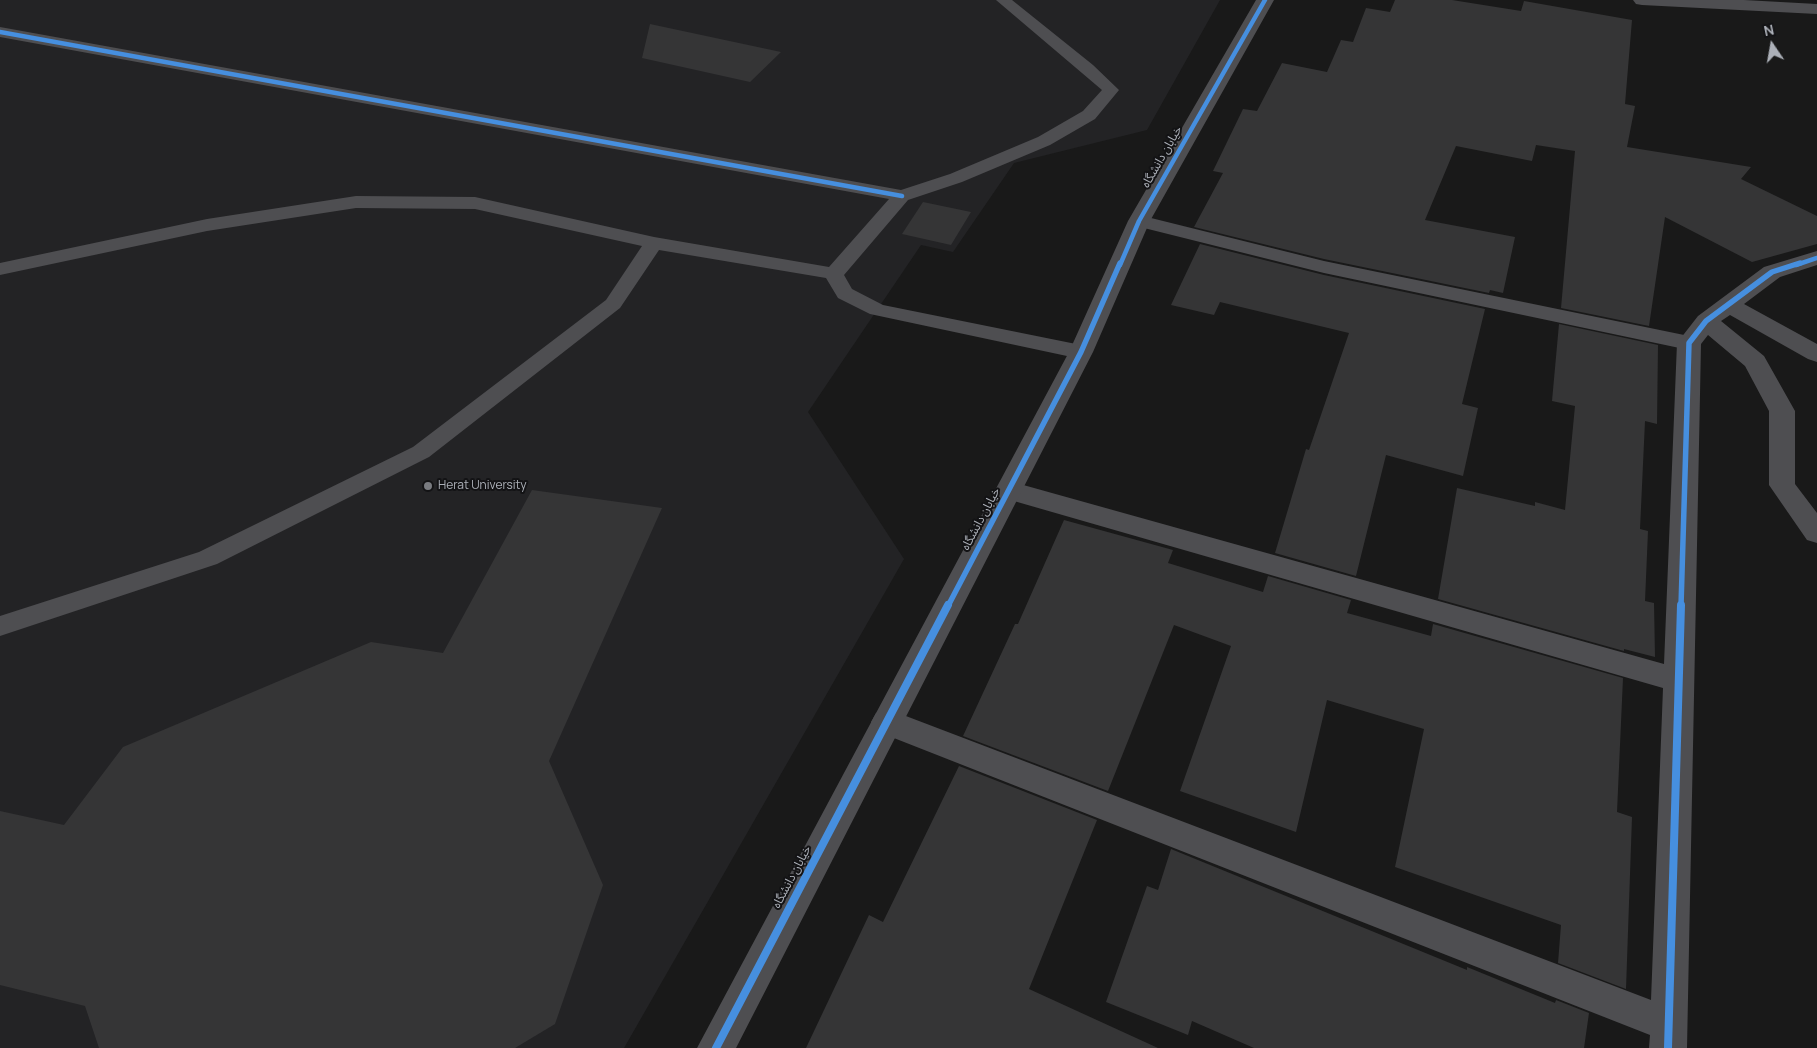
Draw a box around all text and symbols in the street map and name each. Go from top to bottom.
north arrow [1747,20,1797,70]
text: N [1762,20,1776,40]
street label: خیابان دانشگاه [1139,124,1185,190]
place label: Herat University [438,479,527,493]
marker: Herat University [422,480,434,492]
street label: خیابان دانشگاه [958,485,1004,553]
street label: خیابان دانشگاه [769,843,815,911]

